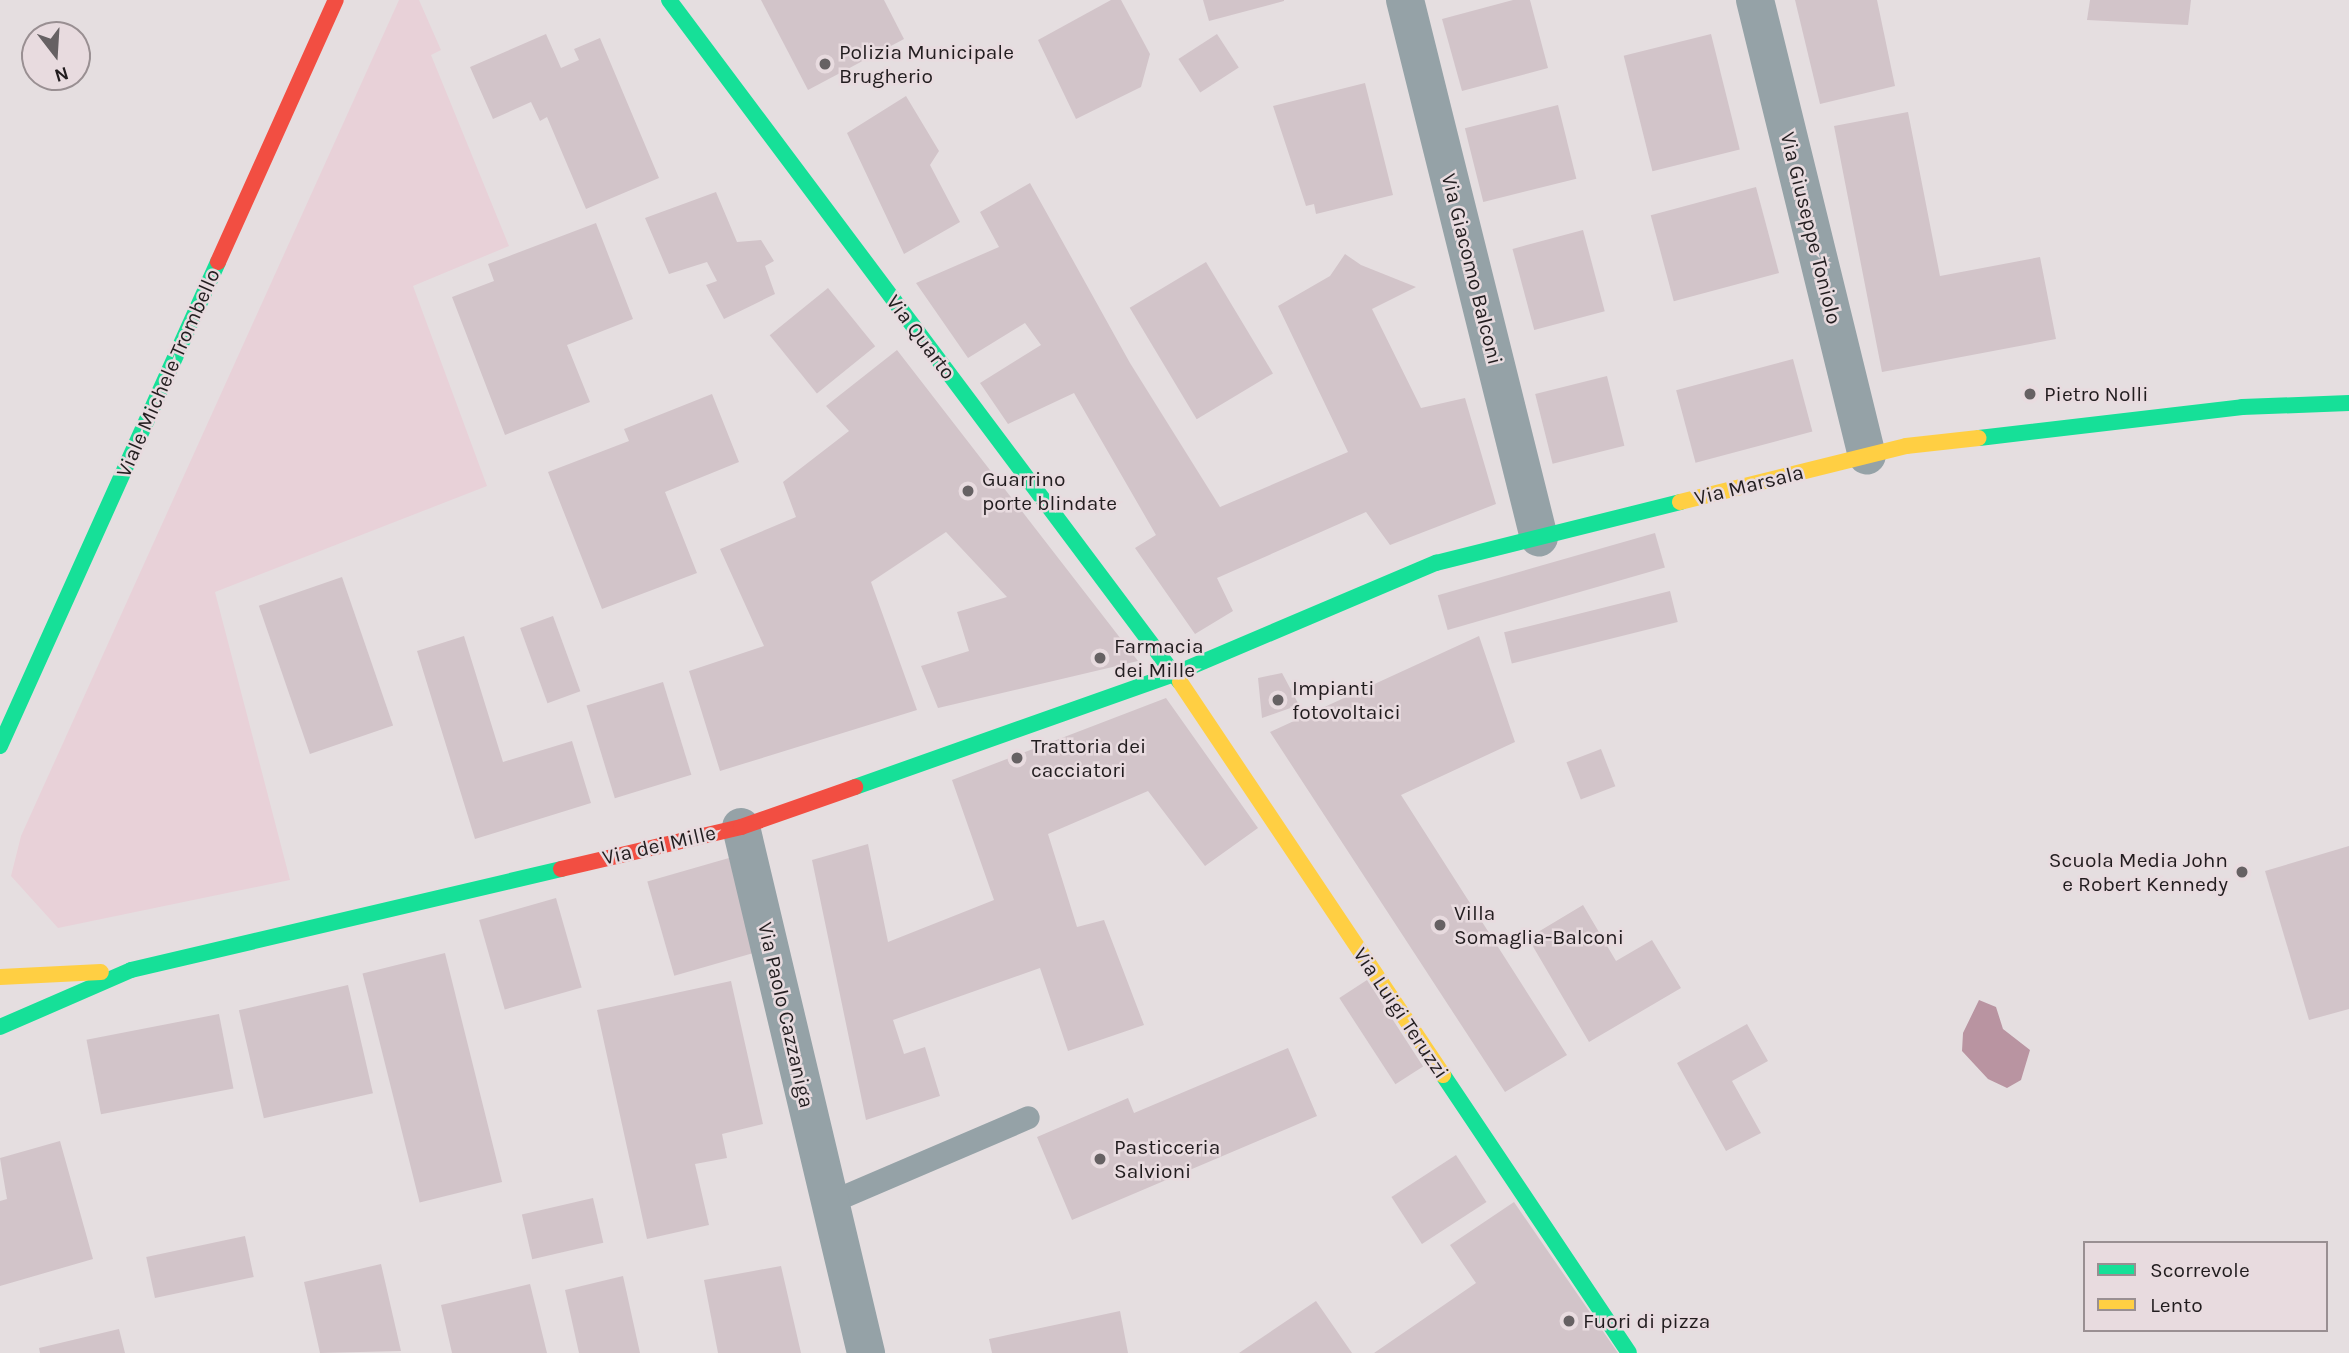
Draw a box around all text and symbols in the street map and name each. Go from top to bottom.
north arrow [21,21,91,91]
place label: Polizia Municipale Brugherio [839,39,1014,89]
marker: Polizia Municipale Brugherio [817,56,833,72]
text: N [52,62,71,87]
street label: Via Giuseppe Toniolo [1775,129,1847,327]
street label: Via Giacomo Balconi [1436,171,1508,367]
street label: Viale Michele Trombello [111,265,225,481]
street label: Via Quarto [881,290,961,384]
place label: Pietro Nolli [2044,381,2148,407]
marker: Pietro Nolli [2022,386,2038,402]
street label: Via Marsala [1692,459,1806,511]
place label: Guarrino porte blindate [982,466,1117,516]
marker: Guarrino porte blindate [960,483,976,499]
place label: Farmacia dei Mille [1114,633,1204,683]
marker: Farmacia dei Mille [1092,650,1108,666]
place label: Impianti fotovoltaici [1292,675,1401,725]
marker: Impianti fotovoltaici [1270,692,1286,708]
place label: Trattoria dei cacciatori [1031,733,1146,783]
marker: Trattoria dei cacciatori [1009,750,1025,766]
street label: Via dei Mille [600,820,718,870]
place label: Scuola Media John e Robert Kennedy [2049,847,2228,897]
marker: Scuola Media John e Robert Kennedy [2234,864,2250,880]
place label: Villa Somaglia-Balconi [1454,900,1624,950]
marker: Villa Somaglia-Balconi [1432,917,1448,933]
street label: Via Paolo Cazzaniga [752,920,820,1110]
street label: Via Luigi Teruzzi [1348,943,1454,1083]
place label: Pasticceria Salvioni [1114,1134,1220,1184]
marker: Pasticceria Salvioni [1092,1151,1108,1167]
legend [2083,1241,2328,1332]
text: Scorrevole [2150,1258,2250,1282]
text: Lento [2150,1293,2203,1317]
place label: Fuori di pizza [1583,1308,1710,1334]
marker: Fuori di pizza [1561,1313,1577,1329]

